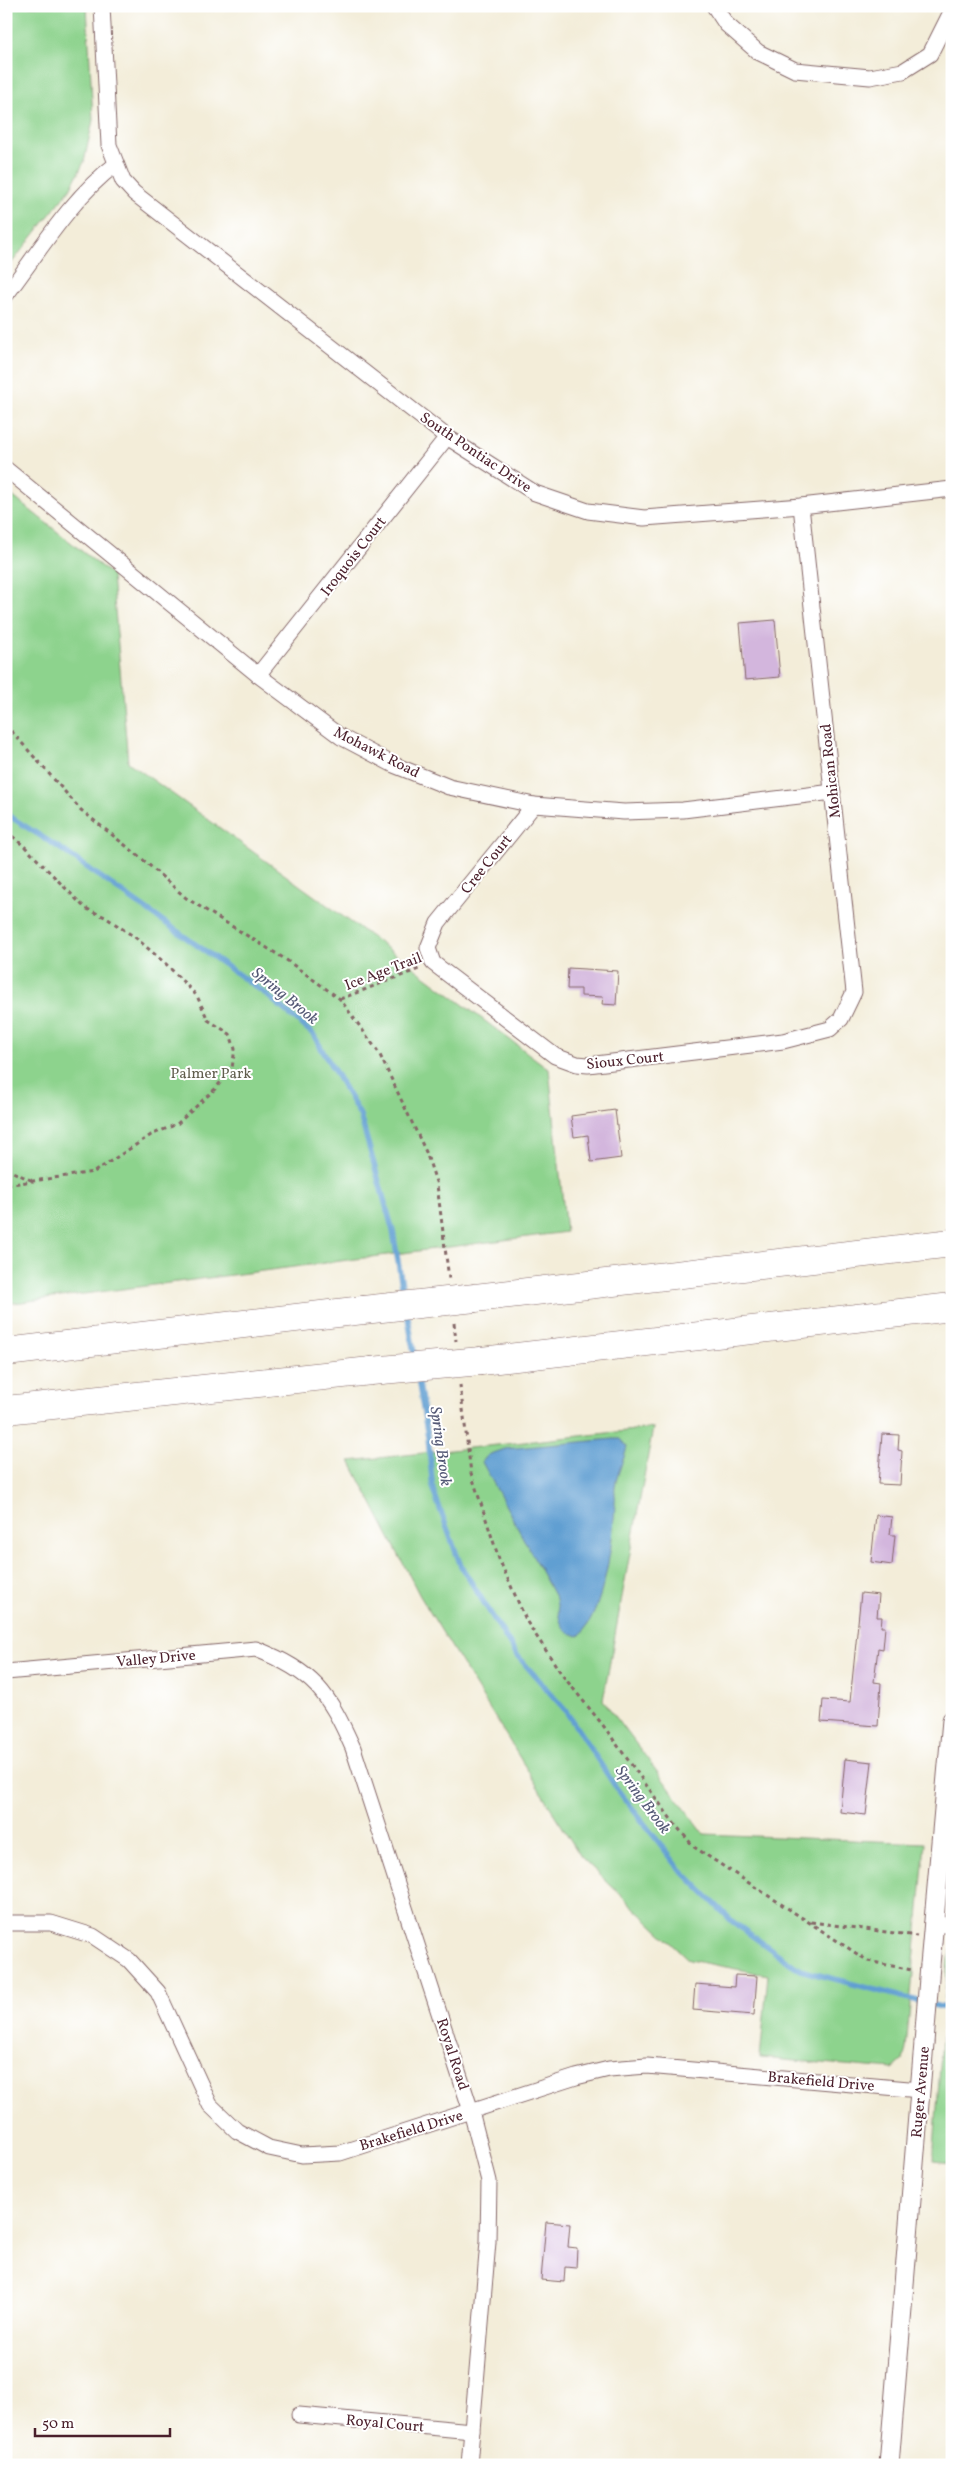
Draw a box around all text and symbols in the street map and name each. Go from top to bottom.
street label: South Pontiac Drive [415,408,535,499]
street label: Iroquois Court [316,513,392,601]
street label: Mohawk Road [330,723,423,784]
street label: Mohican Road [816,723,847,819]
street label: Cree Court [457,831,518,899]
street label: Ice Age Trail [342,948,425,997]
water label: Spring Brook [247,963,323,1031]
street label: Sioux Court [585,1047,665,1076]
park label: Palmer Park [171,1064,252,1085]
water label: Spring Brook [424,1405,457,1488]
street label: Valley Drive [116,1646,197,1673]
water label: Spring Brook [609,1762,676,1839]
street label: Royal Road [430,2016,473,2093]
street label: Ruger Avenue [907,2045,936,2139]
street label: Brakefield Drive [767,2067,875,2098]
street label: Brakefield Drive [357,2106,466,2157]
scale bar [35,2406,170,2438]
street label: Royal Court [345,2411,425,2438]
text: 50 m [42,2414,74,2435]

